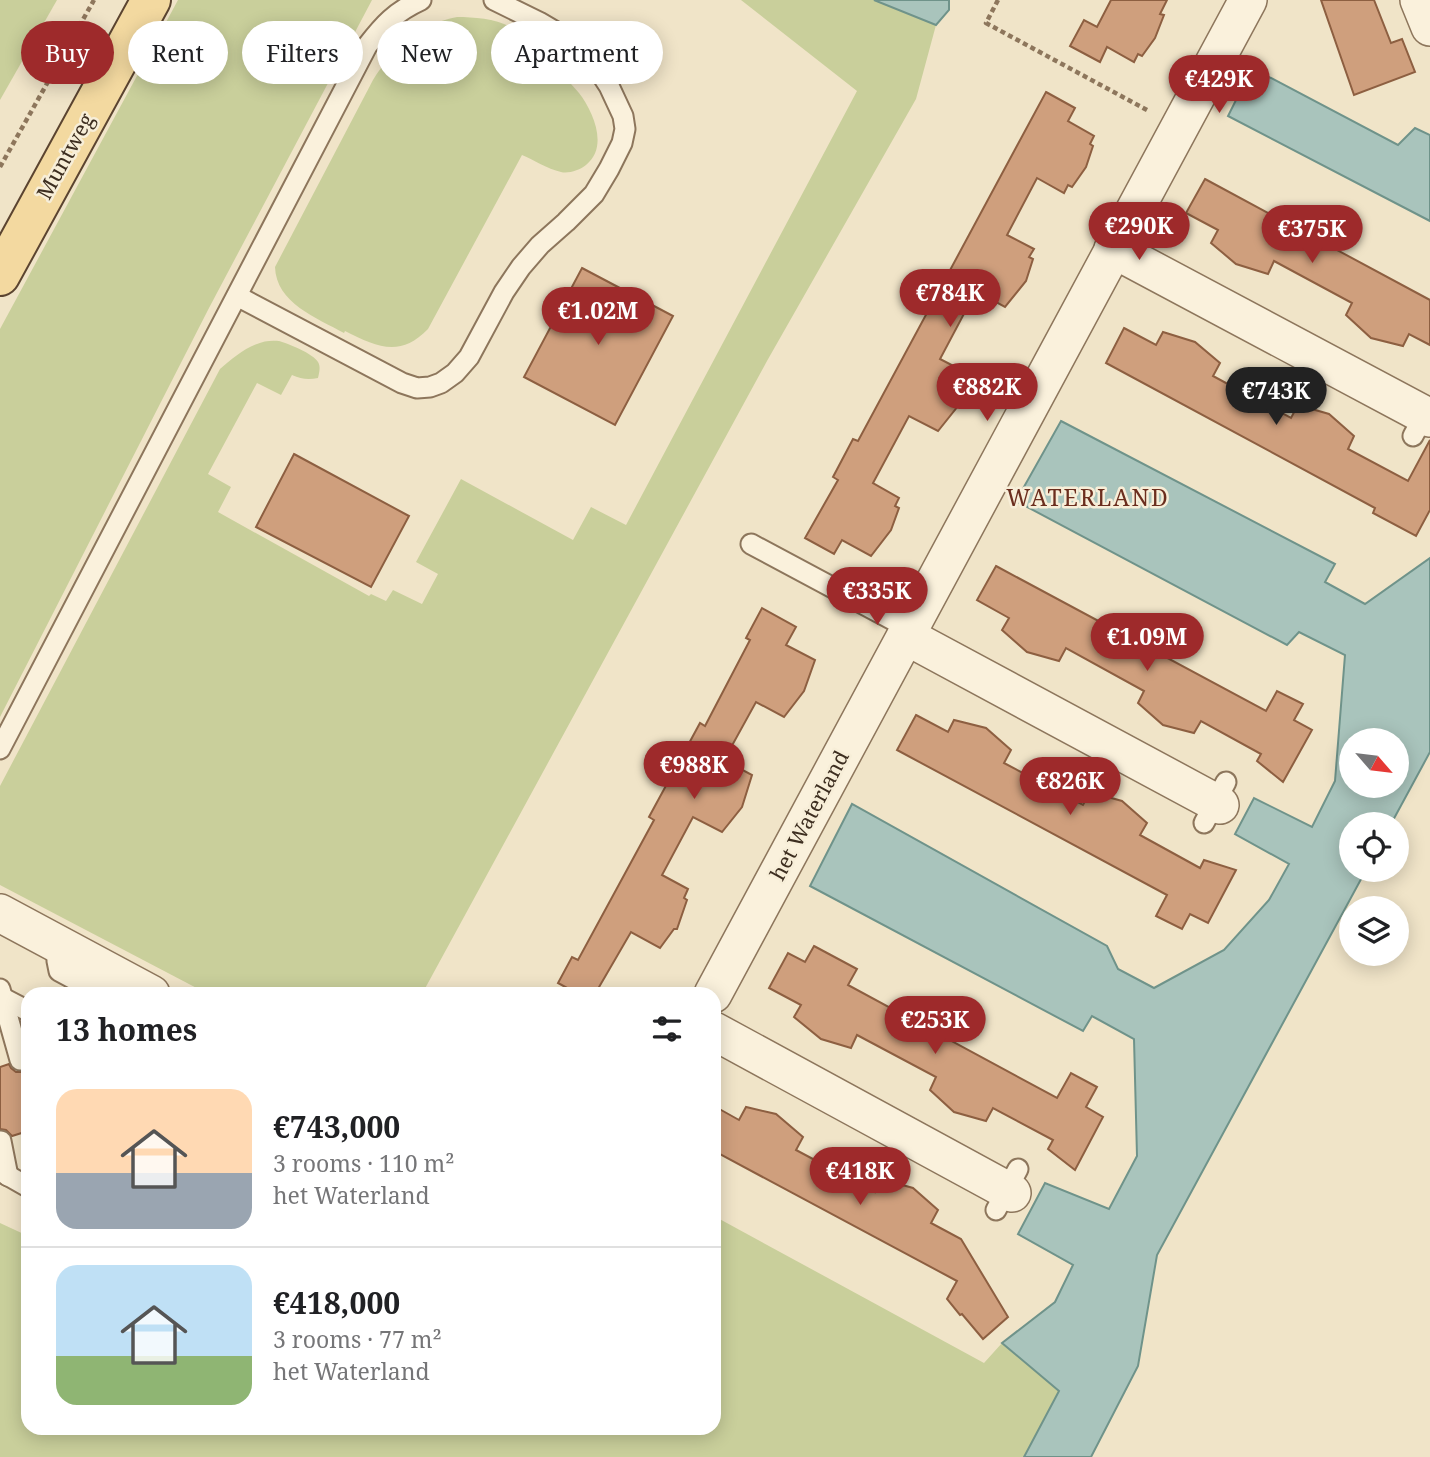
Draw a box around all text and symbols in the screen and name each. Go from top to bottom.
chip: Buy [21,21,114,84]
chip: Rent [128,21,228,84]
chip: Filters [242,21,363,84]
chip: New [377,21,477,84]
chip: Apartment [491,21,663,84]
pin: €429K [1170,55,1268,115]
text: €429K [1185,62,1253,94]
street label: Muntweg [30,107,101,204]
pin: €290K [1090,202,1188,262]
pin: €375K [1263,205,1361,265]
text: €290K [1105,209,1173,241]
text: €375K [1278,212,1346,244]
pin: €784K [901,270,999,329]
text: €784K [916,276,984,308]
pin: €1.02M [541,288,655,347]
text: €1.02M [558,294,638,326]
pin: €882K [938,364,1036,423]
pin: €743K [1227,368,1325,427]
text: €882K [953,370,1021,402]
text: €743K [1242,374,1310,406]
district label: WATERLAND [1006,481,1170,513]
pin: €335K [828,568,926,627]
text: €335K [843,574,911,606]
pin: €1.09M [1090,614,1204,673]
text: €1.09M [1107,620,1187,652]
north arrow [1339,728,1409,798]
map controls [1339,728,1409,966]
pin: €988K [645,742,743,801]
street label: het Waterland [763,745,855,885]
text: €988K [660,748,728,780]
pin: €826K [1021,758,1119,817]
text: €826K [1036,764,1104,796]
button: locate [1339,812,1409,882]
button: layers [1339,896,1409,966]
pin: €253K [886,996,984,1056]
text: €253K [901,1003,969,1035]
text: 13 homes [56,1009,197,1050]
icon: filters [648,1010,686,1048]
text: €743,000 [273,1106,400,1147]
icon: home [112,1117,196,1201]
text: 3 rooms · 110 m² [273,1147,455,1179]
pin: €418K [811,1148,909,1207]
text: €418K [826,1154,894,1186]
text: het Waterland [273,1179,430,1211]
text: €418,000 [273,1282,400,1323]
icon: home [112,1293,196,1377]
text: 3 rooms · 77 m² [273,1323,442,1355]
text: het Waterland [273,1355,430,1387]

